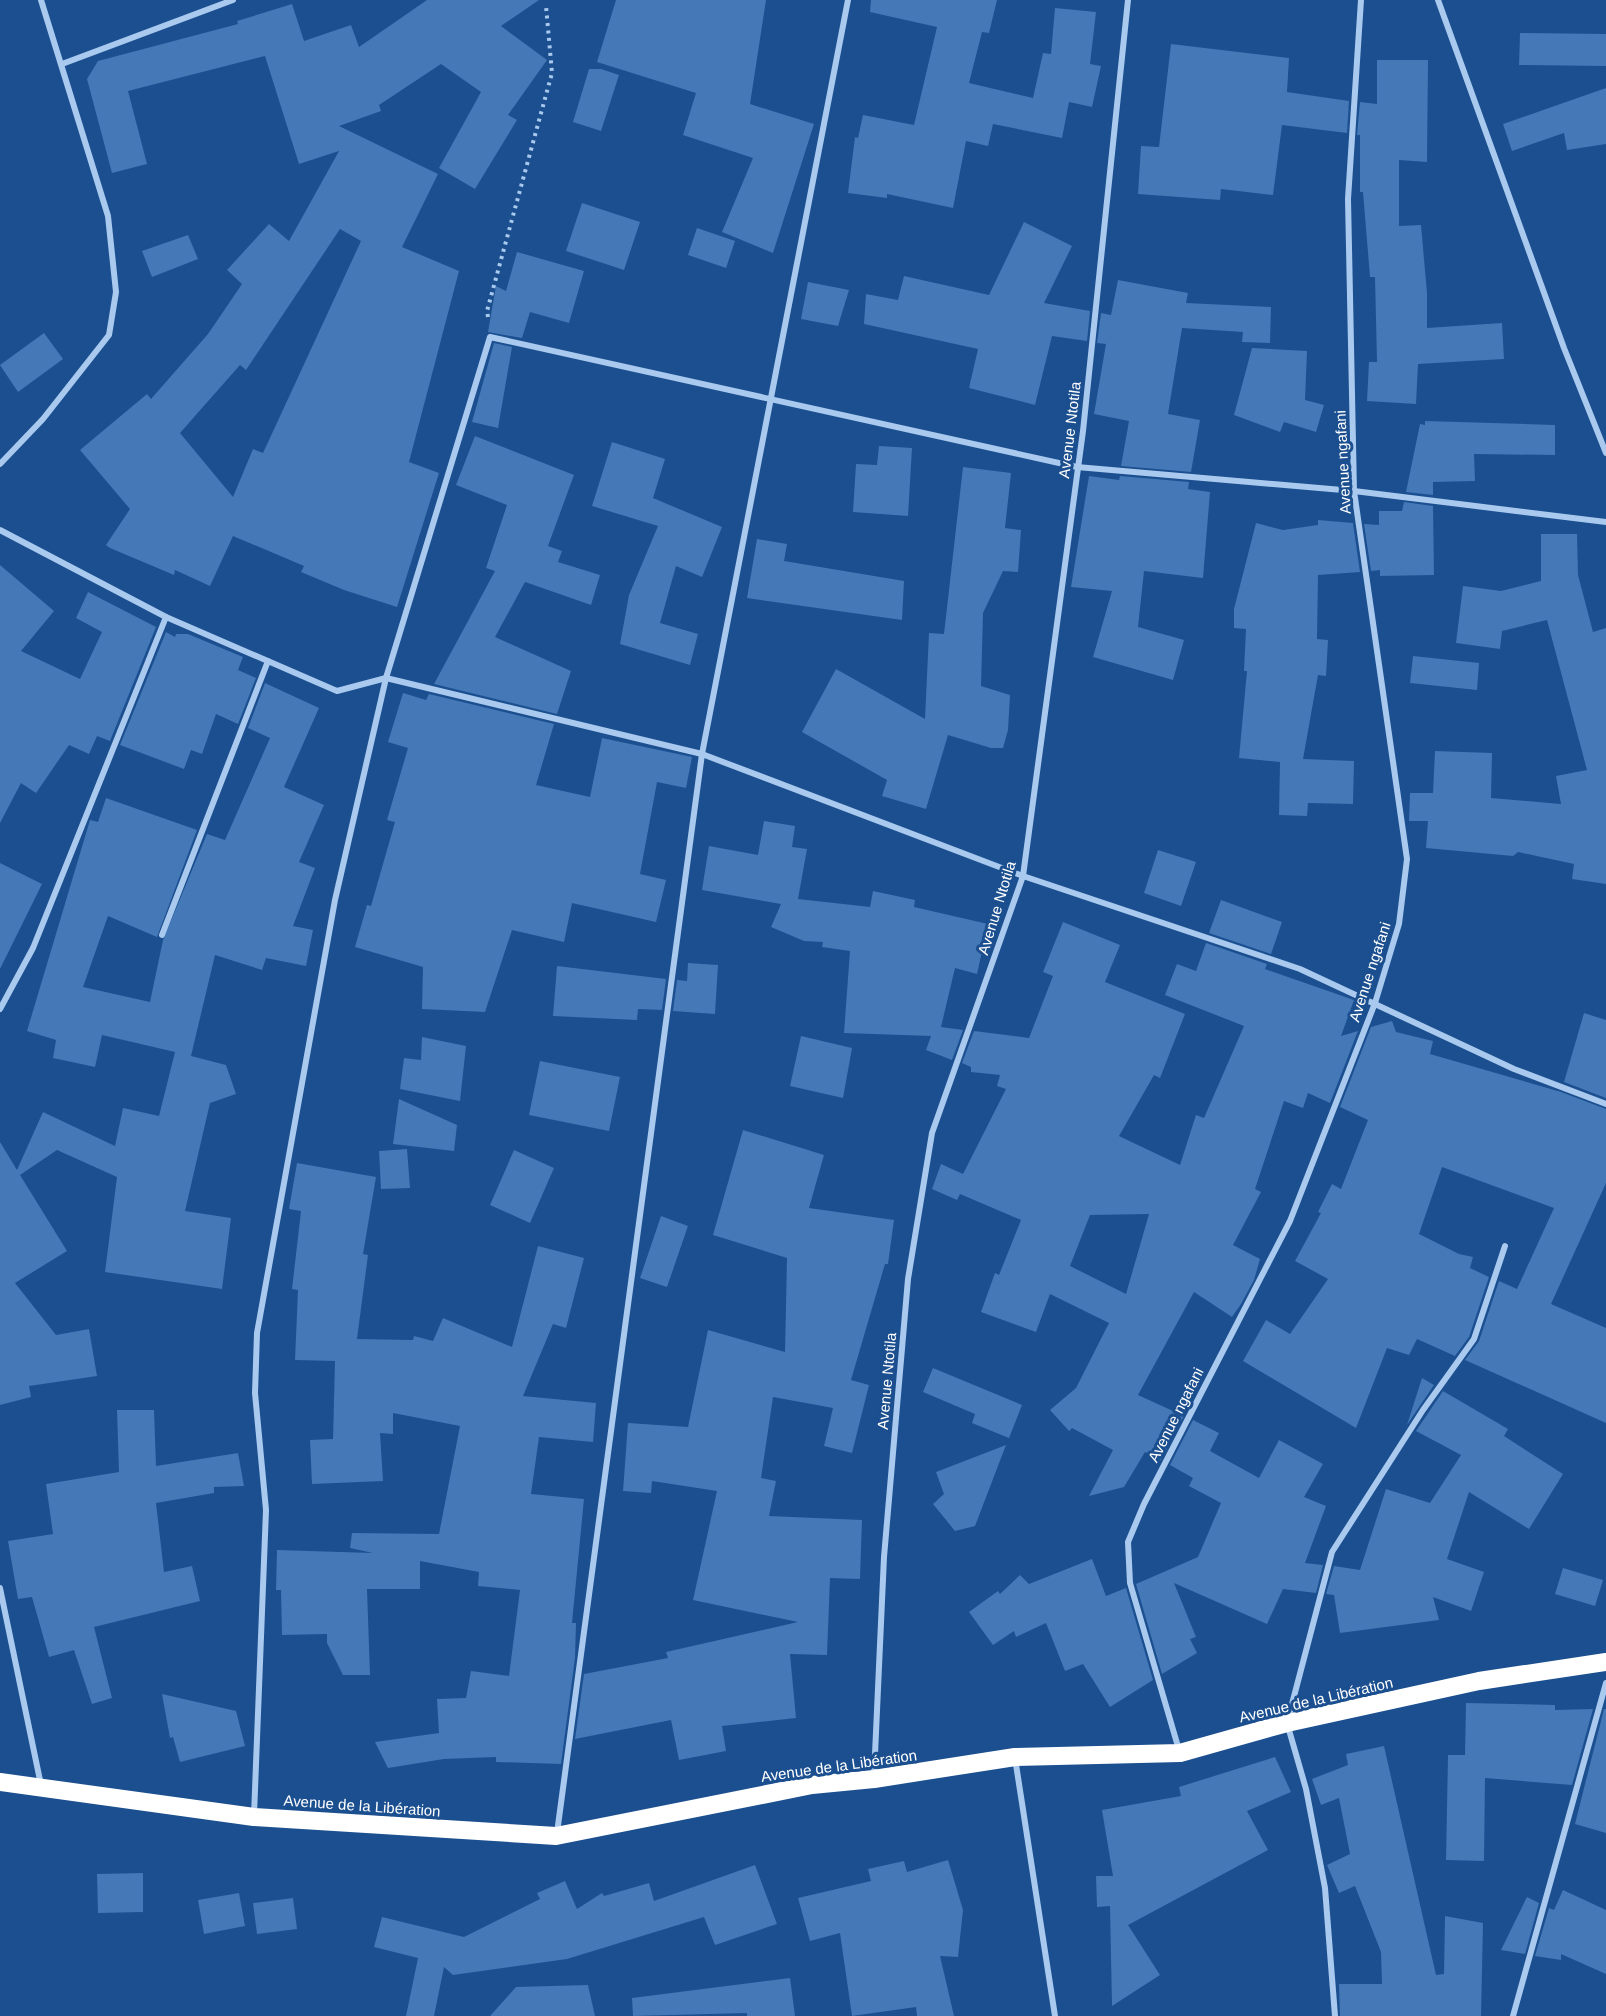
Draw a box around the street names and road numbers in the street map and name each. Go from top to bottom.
street label: Avenue Ntotila [1055,380,1084,479]
street label: Avenue ngafani [1331,410,1354,514]
street label: Avenue Ntotila [974,858,1019,957]
street label: Avenue ngafani [1345,920,1394,1024]
street label: Avenue Ntotila [874,1331,899,1430]
street label: Avenue ngafani [1144,1365,1207,1465]
street label: Avenue de la Libération [1237,1674,1394,1725]
street label: Avenue de la Libération [760,1746,918,1785]
street label: Avenue de la Libération [283,1792,441,1819]

